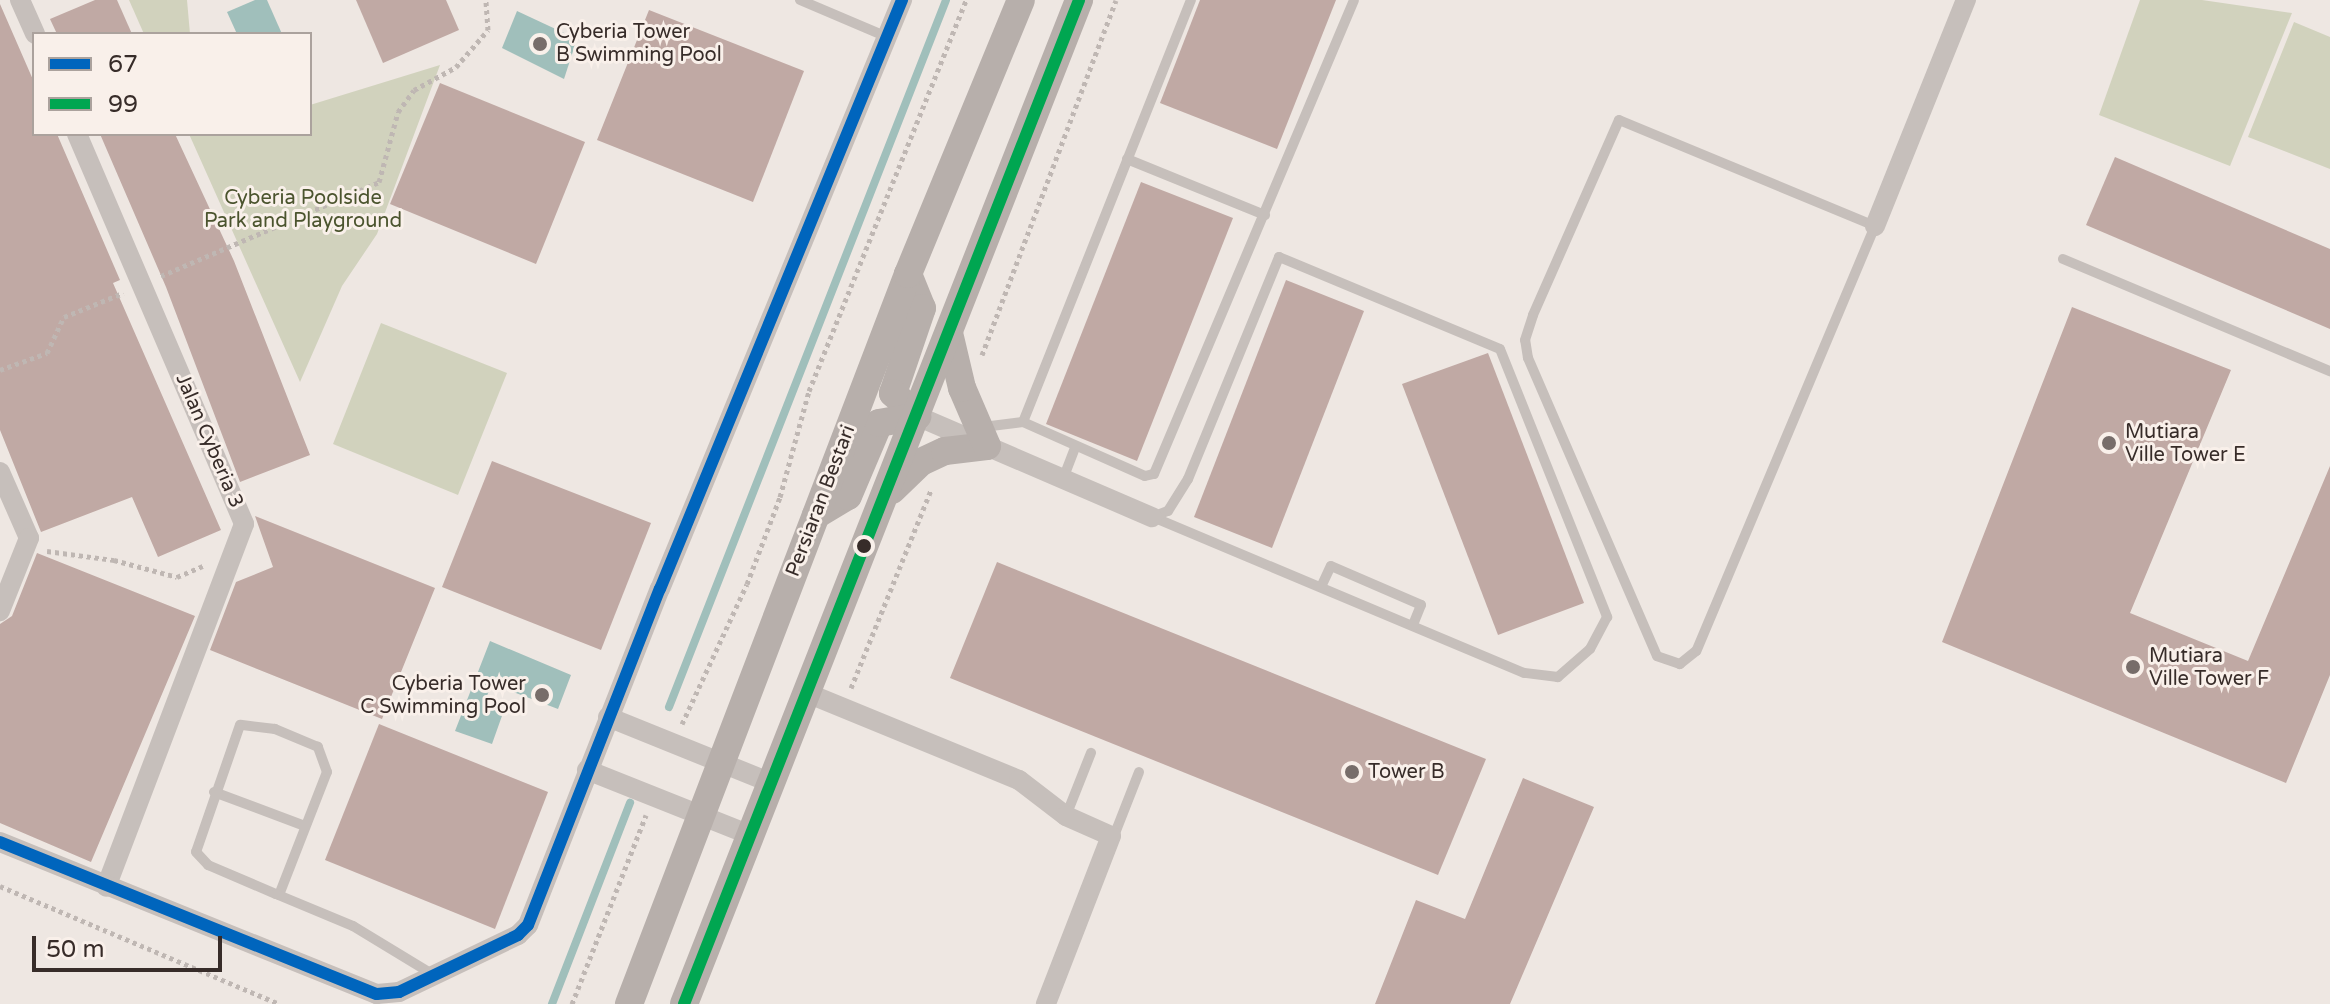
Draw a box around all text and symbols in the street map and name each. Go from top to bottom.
place label: Cyberia Tower B Swimming Pool [556,20,722,67]
legend [32,32,312,136]
marker: Cyberia Tower B Swimming Pool [531,35,549,53]
text: 67 [108,50,138,79]
text: 99 [108,90,138,119]
park label: Cyberia Poolside Park and Playground [204,186,402,233]
street label: Jalan Cyberia 3 [170,370,248,512]
place label: Mutiara Ville Tower E [2125,420,2246,467]
street label: Persiaran Bestari [781,422,861,580]
marker: Mutiara Ville Tower E [2100,434,2118,452]
unlabelled marker [856,538,872,554]
place label: Mutiara Ville Tower F [2149,644,2269,691]
marker: Mutiara Ville Tower F [2124,658,2142,676]
place label: Cyberia Tower C Swimming Pool [360,672,526,719]
marker: Cyberia Tower C Swimming Pool [533,686,551,704]
place label: Tower B [1368,760,1445,784]
marker: Tower B [1343,763,1361,781]
scale bar [36,920,226,970]
text: 50 m [46,935,104,964]

